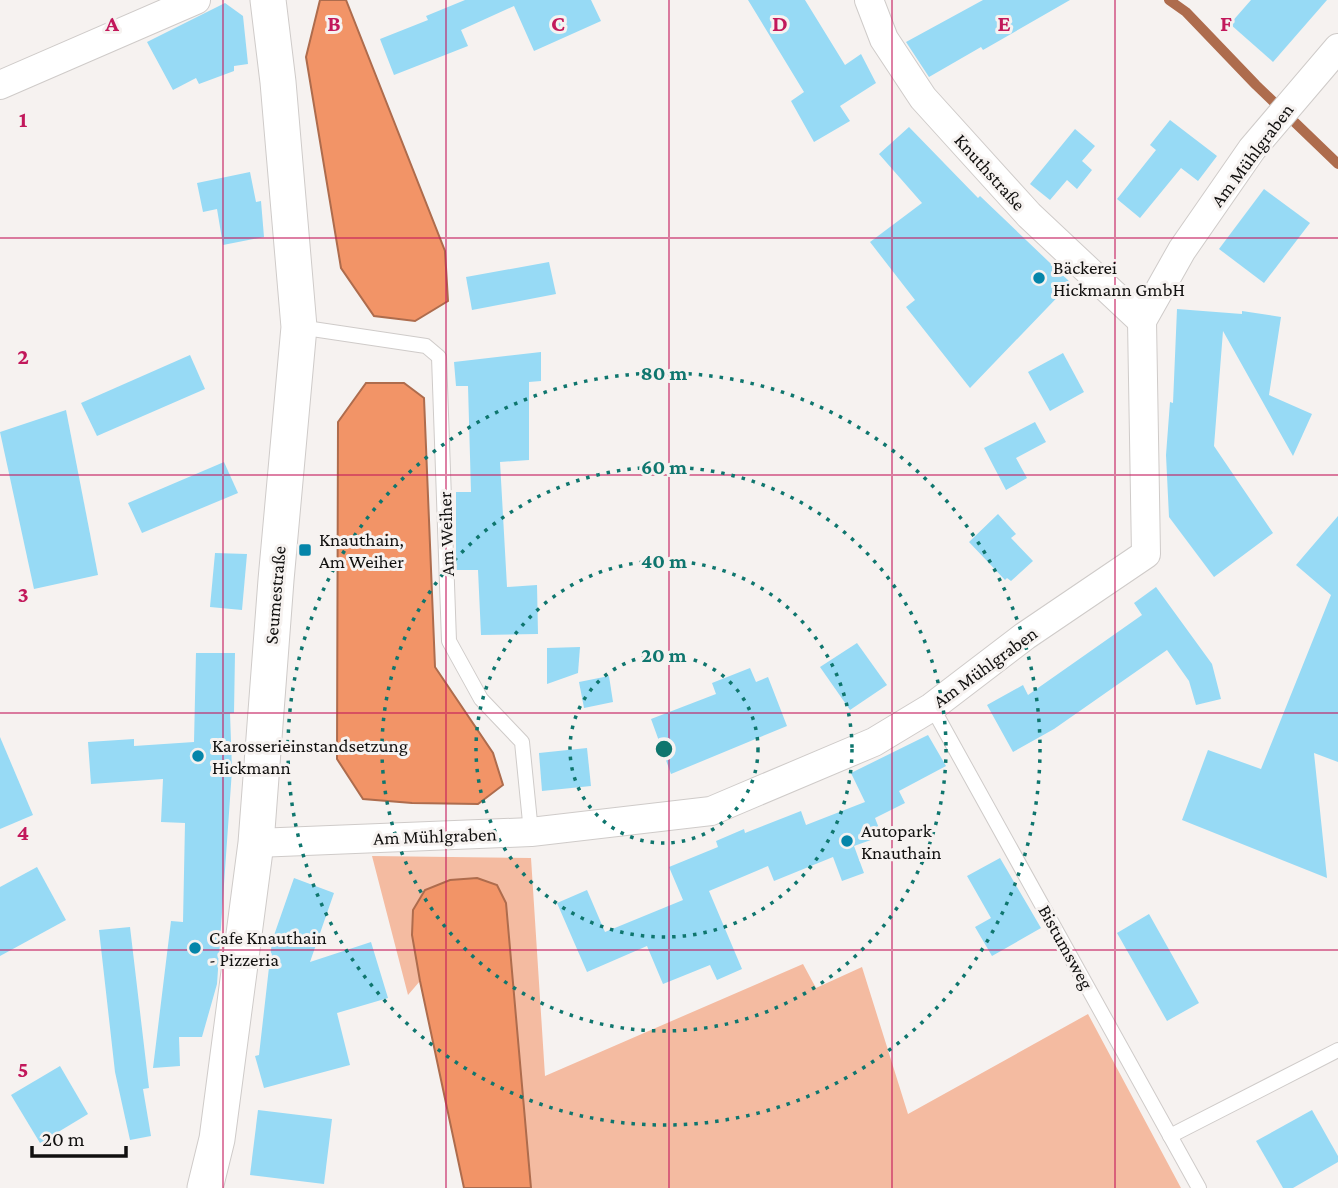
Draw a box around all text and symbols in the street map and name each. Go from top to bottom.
text: A [104,10,119,36]
text: B [327,10,341,36]
text: C [551,10,565,36]
text: D [772,10,788,36]
text: E [997,10,1011,36]
text: F [1220,10,1232,36]
street label: Am Mühlgraben [1206,99,1298,211]
text: 1 [19,106,28,132]
street label: Knuthstraße [950,129,1030,215]
place label: Bäckerei Hickmann GmbH [1053,257,1185,300]
marker: Bäckerei Hickmann GmbH [1031,270,1047,286]
text: 2 [17,343,29,369]
text: 80 m [641,361,688,385]
text: 60 m [641,455,687,479]
street label: Am Weiher [434,491,458,577]
place label: Knauthain, Am Weiher [319,529,404,572]
marker: Knauthain, Am Weiher [297,542,313,558]
street label: Seumestraße [260,545,290,645]
text: 40 m [641,549,687,573]
text: 3 [17,581,29,607]
street label: Am Mühlgraben [929,622,1041,712]
text: 20 m [641,643,687,667]
place label: Karosserieinstandsetzung Hickmann [212,735,408,778]
centre of rings [652,737,676,761]
marker: Karosserieinstandsetzung Hickmann [190,748,206,764]
text: 4 [17,819,29,845]
place label: Autopark Knauthain [861,820,941,863]
street label: Am Mühlgraben [373,823,497,849]
marker: Autopark Knauthain [839,833,855,849]
street label: Bistumsweg [1034,901,1098,993]
place label: Cafe Knauthain - Pizzeria [209,927,327,970]
marker: Cafe Knauthain - Pizzeria [187,940,203,956]
text: 5 [17,1056,29,1082]
scale bar [32,1114,126,1158]
text: 20 m [42,1127,85,1151]

